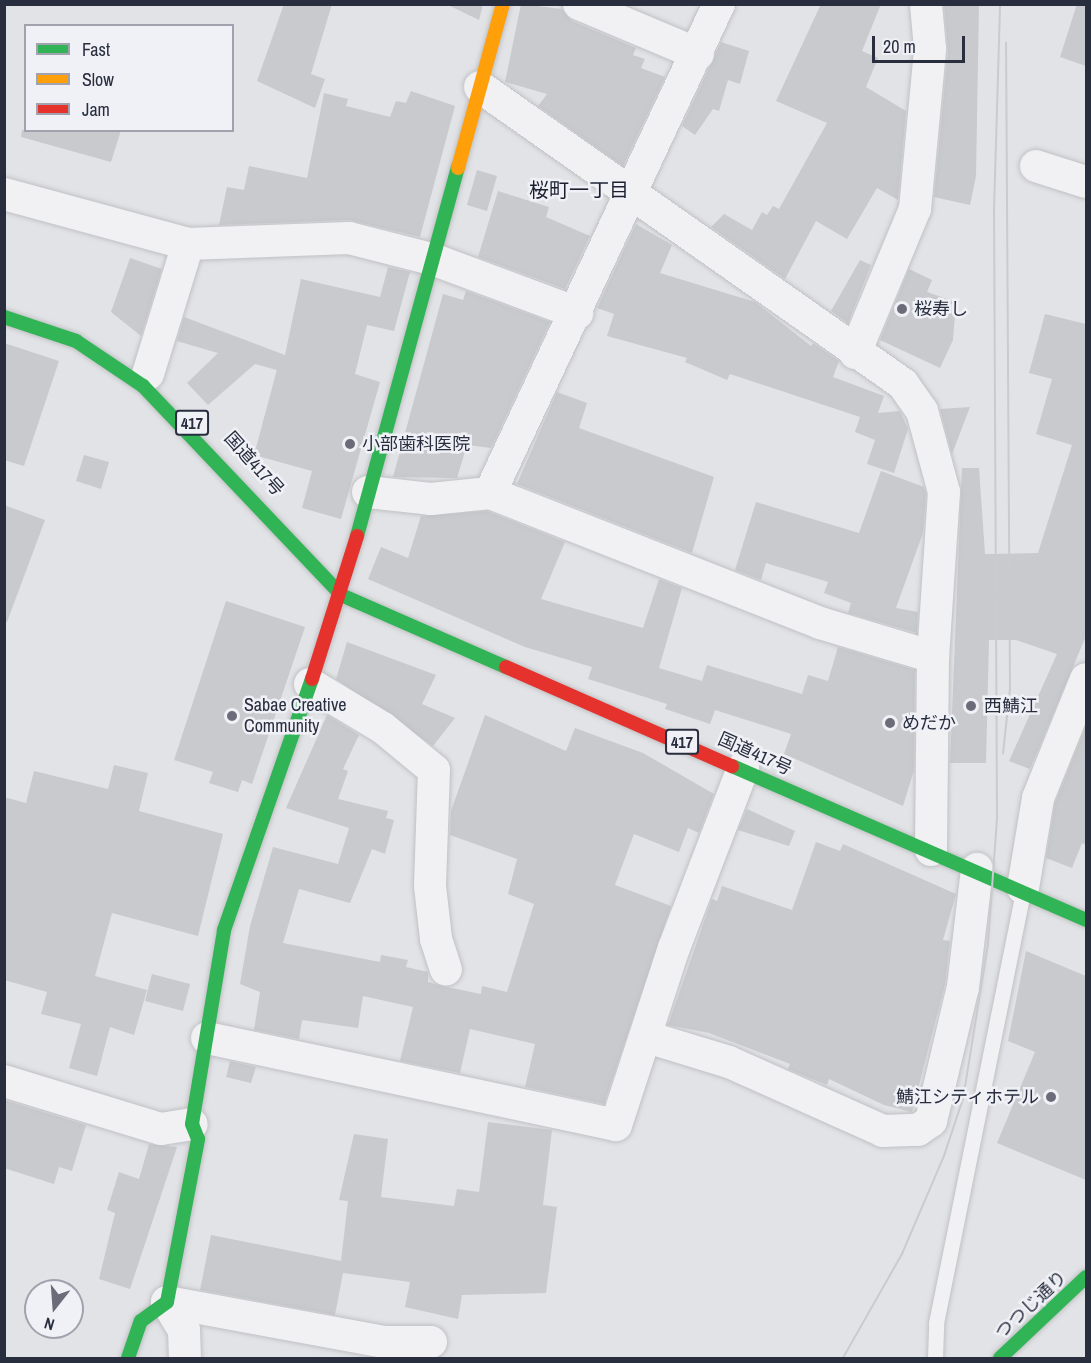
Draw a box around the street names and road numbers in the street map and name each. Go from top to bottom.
road number: 417 [174,410,210,436]
street label: 国道417号 [220,428,288,500]
street label: 国道417号 [715,728,795,780]
road number: 417 [664,729,700,755]
street label: つつじ通り [991,1266,1071,1344]

